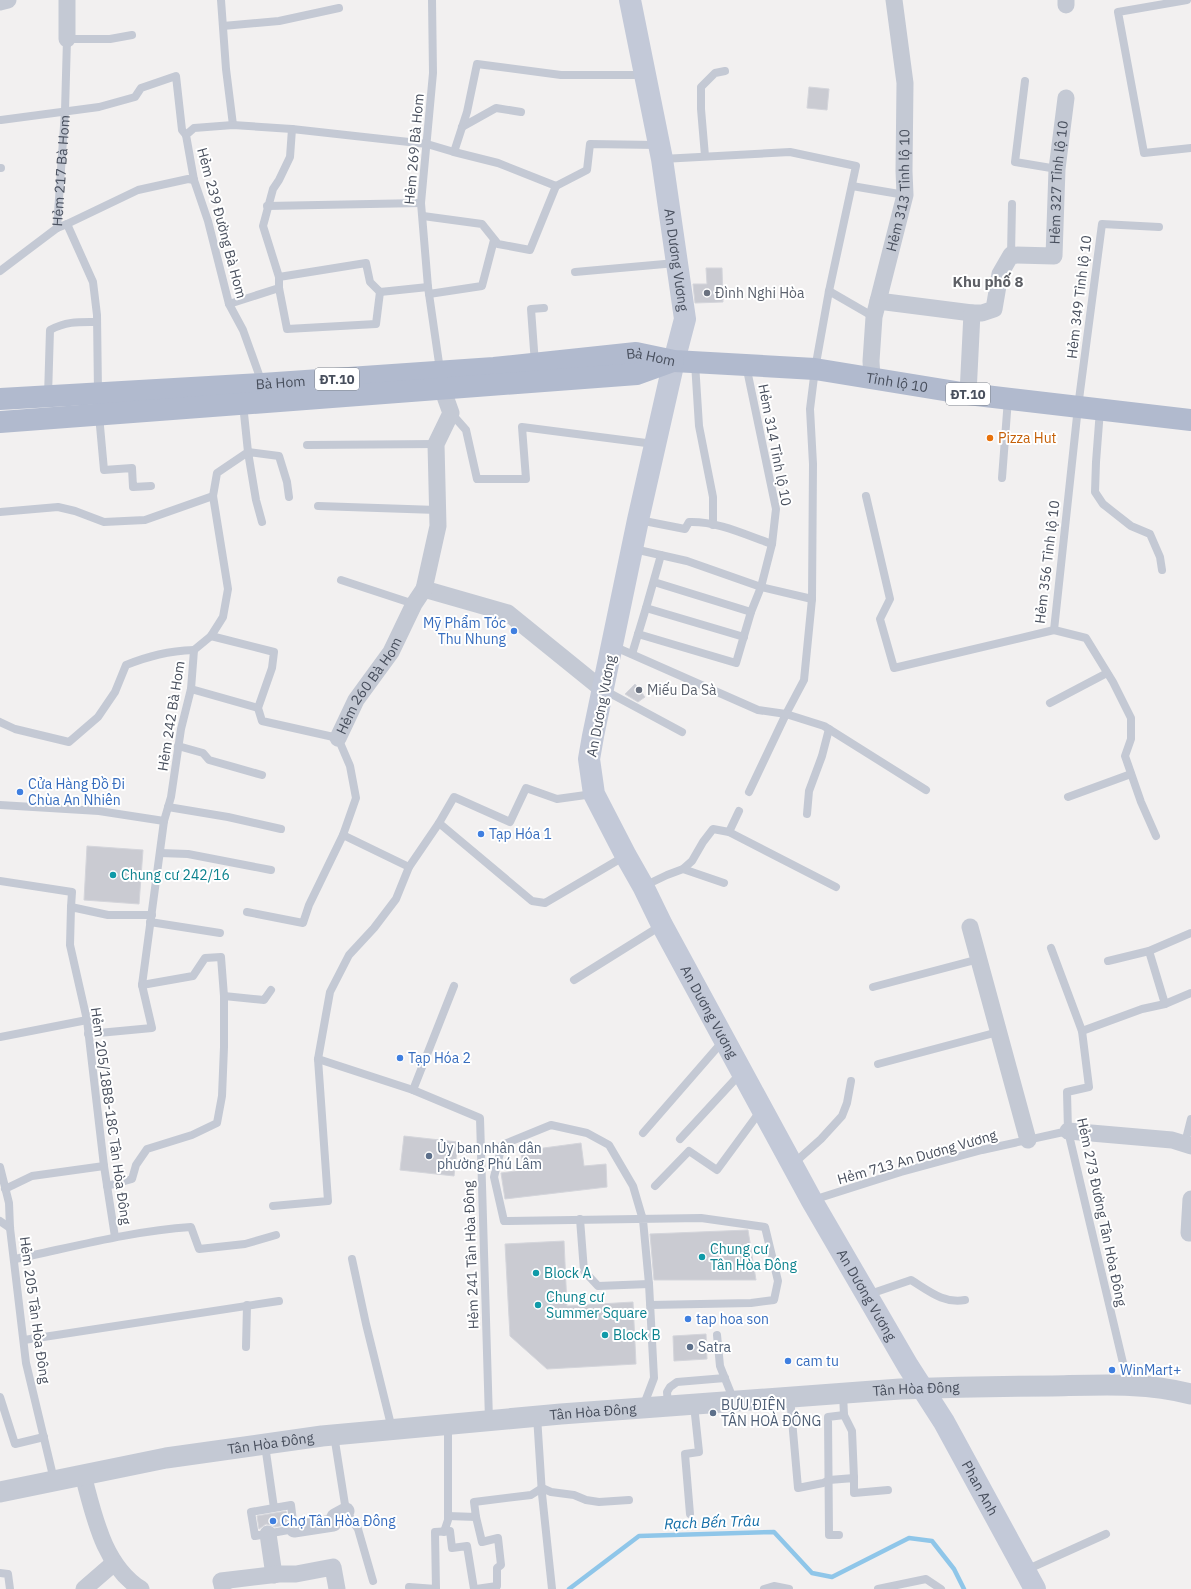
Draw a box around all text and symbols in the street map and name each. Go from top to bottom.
street label: Hẻm 269 Bà Hom [400,93,428,205]
street label: Hẻm 217 Bà Hom [48,114,74,227]
street label: Hẻm 327 Tỉnh lộ 10 [1045,119,1072,245]
street label: Hẻm 313 Tỉnh lộ 10 [882,129,914,254]
street label: Hẻm 239 Đường Bà Hom [193,146,251,300]
street label: An Dương Vương [660,207,693,313]
street label: Hẻm 349 Tỉnh lộ 10 [1063,234,1095,360]
district label: Khu phố 8 [953,272,1023,291]
place label: Đình Nghi Hòa [715,284,805,302]
marker: Đình Nghi Hòa [702,288,712,298]
street label: Bà Hom [625,344,677,370]
road number: ĐT.10 [315,368,359,390]
street label: Tỉnh lộ 10 [865,368,929,396]
street label: Bà Hom [255,372,306,393]
street label: Hẻm 314 Tỉnh lộ 10 [754,382,796,508]
road number: ĐT.10 [946,383,990,405]
place label: Pizza Hut [998,429,1057,447]
marker: Pizza Hut [985,433,995,443]
street label: Hẻm 356 Tỉnh lộ 10 [1031,499,1063,625]
place label: Mỹ Phẩm Tóc Thu Nhung [423,614,507,648]
marker: Mỹ Phẩm Tóc Thu Nhung [509,626,519,636]
street label: Hẻm 260 Bà Hom [332,634,406,737]
street label: An Dương Vương [582,653,620,758]
street label: Hẻm 242 Bà Hom [153,660,189,772]
place label: Miếu Da Sà [647,681,717,699]
marker: Miếu Da Sà [634,685,644,695]
place label: Cửa Hàng Đồ Đi Chùa An Nhiên [28,775,125,809]
marker: Cửa Hàng Đồ Đi Chùa An Nhiên [15,787,25,797]
place label: Tạp Hóa 1 [489,825,552,843]
marker: Tạp Hóa 1 [476,829,486,839]
place label: Chung cư 242/16 [121,866,230,884]
marker: Chung cư 242/16 [108,870,118,880]
street label: An Dương Vương [677,962,742,1062]
street label: Hẻm 205/18B8-18C Tân Hòa Đông [87,1006,135,1226]
place label: Tạp Hóa 2 [408,1049,471,1067]
marker: Tạp Hóa 2 [395,1053,405,1063]
street label: Hẻm 273 Đường Tân Hòa Đông [1073,1116,1131,1309]
street label: Hẻm 713 An Dương Vương [835,1125,999,1188]
place label: Ủy ban nhân dân phường Phú Lâm [437,1139,542,1173]
marker: Ủy ban nhân dân phường Phú Lâm [424,1151,434,1161]
street label: Hẻm 241 Tân Hòa Đông [459,1180,483,1330]
street label: Hẻm 205 Tân Hòa Đông [16,1235,54,1385]
place label: Chung cư Tân Hòa Đông [710,1240,798,1274]
street label: An Dương Vương [833,1246,901,1345]
marker: Chung cư Tân Hòa Đông [697,1252,707,1262]
place label: Block A [544,1264,592,1282]
marker: Block A [531,1268,541,1278]
place label: Chung cư Summer Square [546,1288,647,1322]
marker: Chung cư Summer Square [533,1300,543,1310]
place label: tap hoa son [696,1310,769,1328]
marker: tap hoa son [683,1314,693,1324]
place label: Block B [613,1326,661,1344]
marker: Block B [600,1330,610,1340]
place label: Satra [698,1338,732,1356]
marker: Satra [685,1342,695,1352]
place label: cam tu [796,1352,839,1370]
marker: cam tu [783,1356,793,1366]
place label: WinMart+ [1120,1361,1181,1379]
marker: WinMart+ [1107,1365,1117,1375]
street label: Tân Hòa Đông [872,1378,960,1400]
place label: BƯU ĐIỆN TÂN HOÀ ĐÔNG [721,1396,821,1430]
street label: Tân Hòa Đông [549,1399,638,1424]
marker: BƯU ĐIỆN TÂN HOÀ ĐÔNG [708,1408,718,1418]
street label: Tân Hòa Đông [226,1428,315,1458]
street label: Phan Anh [958,1457,1002,1519]
water label: Rạch Bến Trâu [664,1511,760,1533]
place label: Chợ Tân Hòa Đông [281,1512,396,1530]
marker: Chợ Tân Hòa Đông [268,1516,278,1526]

